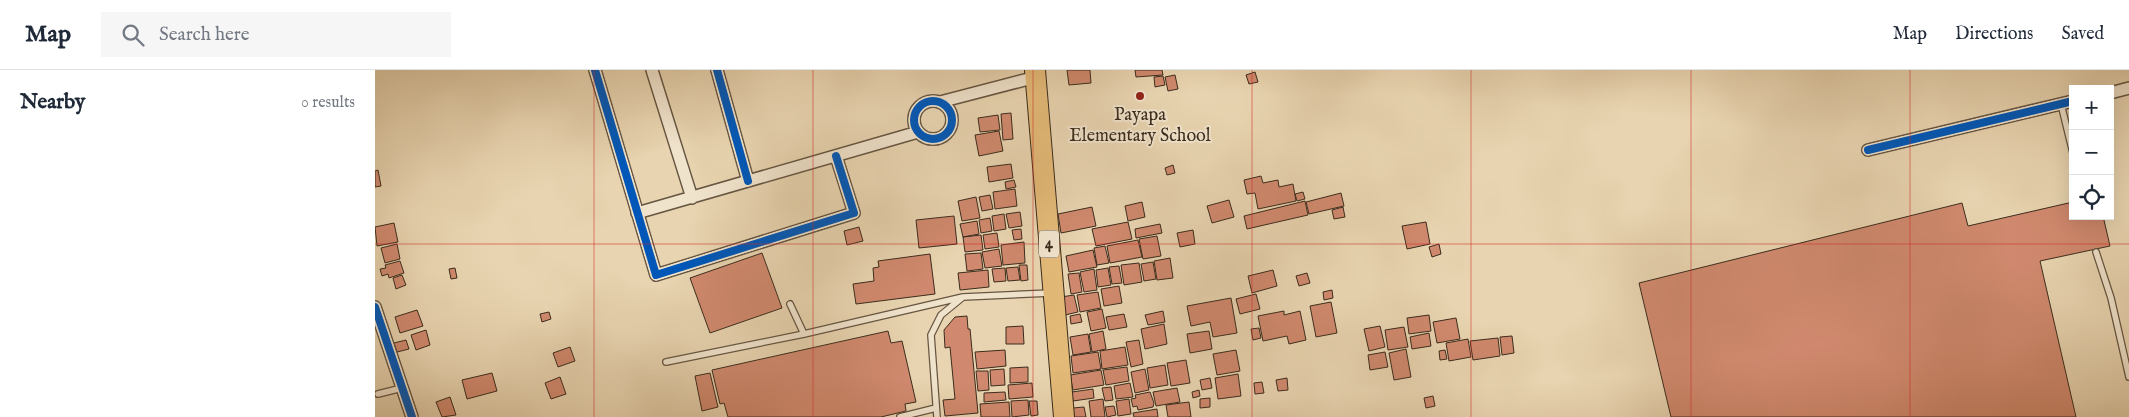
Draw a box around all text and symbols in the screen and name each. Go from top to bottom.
search box [101,12,451,57]
text: Map [25,19,71,50]
icon: search [119,21,147,49]
text: Search here [159,23,250,47]
text: Map [1893,23,1927,46]
text: Directions [1955,23,2033,46]
text: Saved [2061,23,2104,46]
map controls [2069,85,2114,220]
button: + [2069,85,2114,130]
text: Nearby [20,89,85,116]
marker: Payapa Elementary School [1134,90,1146,102]
text: 0 results [301,93,355,113]
place label: Payapa Elementary School [1069,104,1211,148]
button: − [2069,130,2114,175]
button: locate [2069,175,2114,220]
road number: 4 [1039,230,1059,258]

